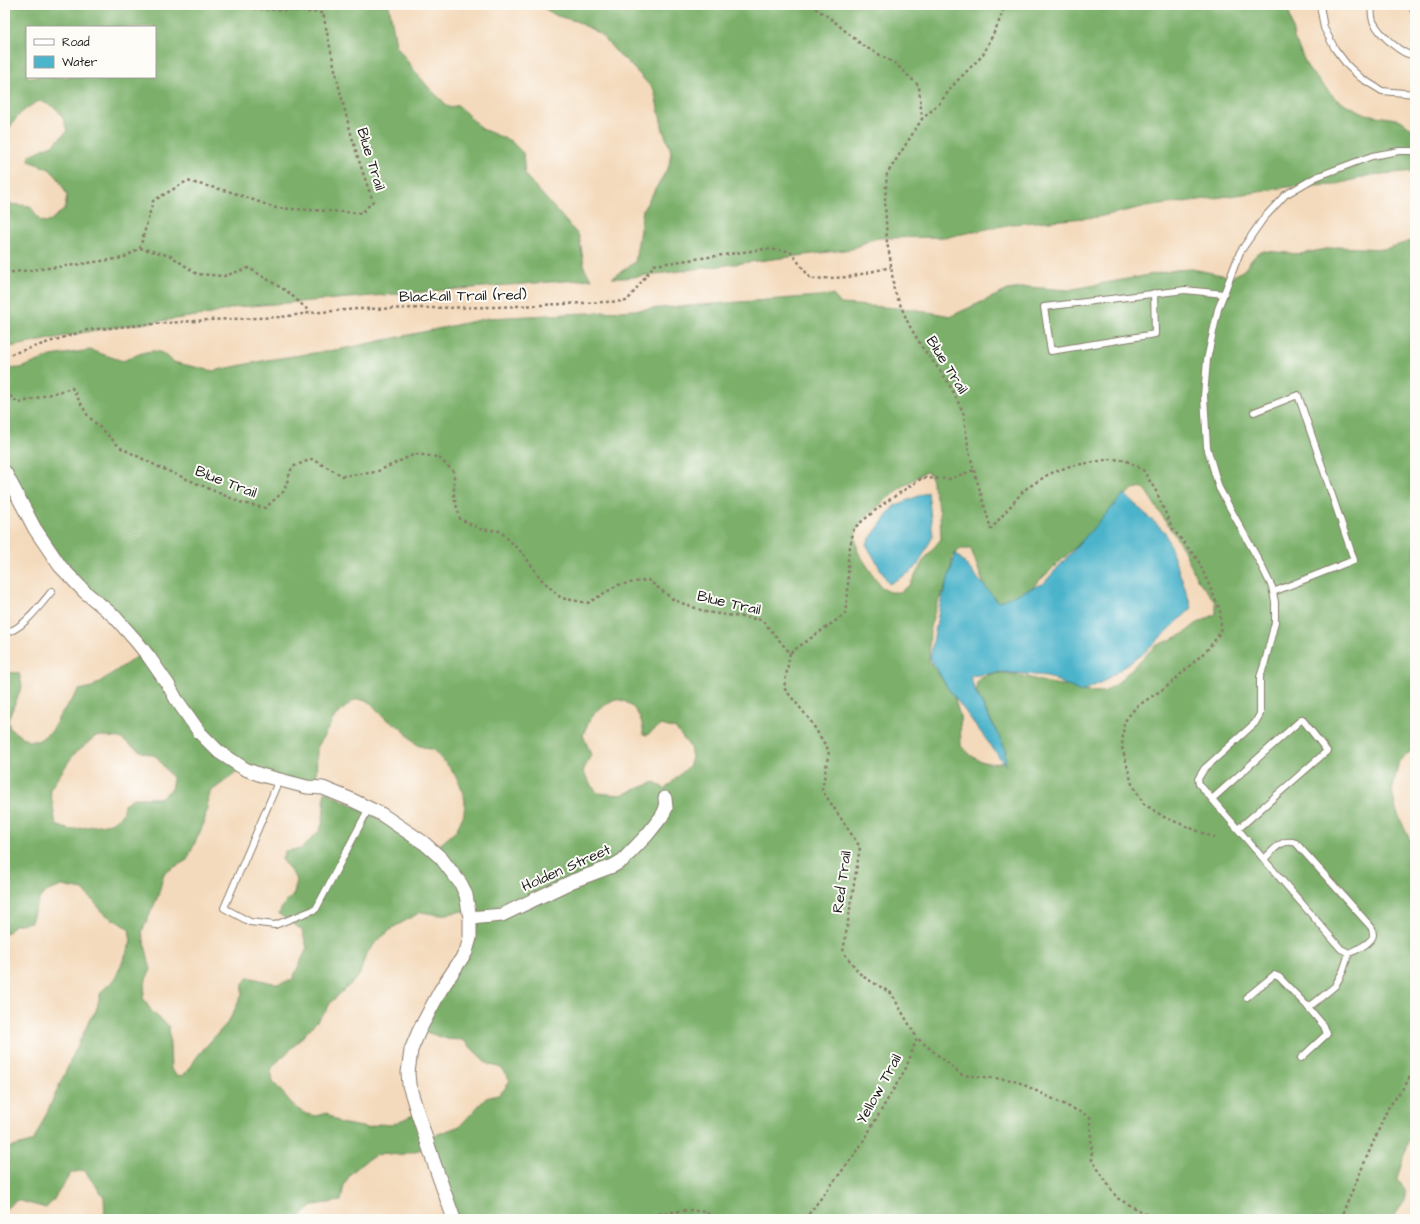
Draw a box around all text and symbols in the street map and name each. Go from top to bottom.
legend [26,26,156,78]
text: Road [62,34,90,51]
text: Water [62,54,98,71]
street label: Blue Trail [352,125,390,193]
street label: Blackall Trail (red) [399,284,527,308]
street label: Blue Trail [921,332,973,398]
street label: Blue Trail [192,461,260,503]
street label: Blue Trail [695,585,763,621]
street label: Holden Street [518,839,614,897]
street label: Red Trail [827,850,857,914]
street label: Yellow Trail [851,1050,907,1128]

